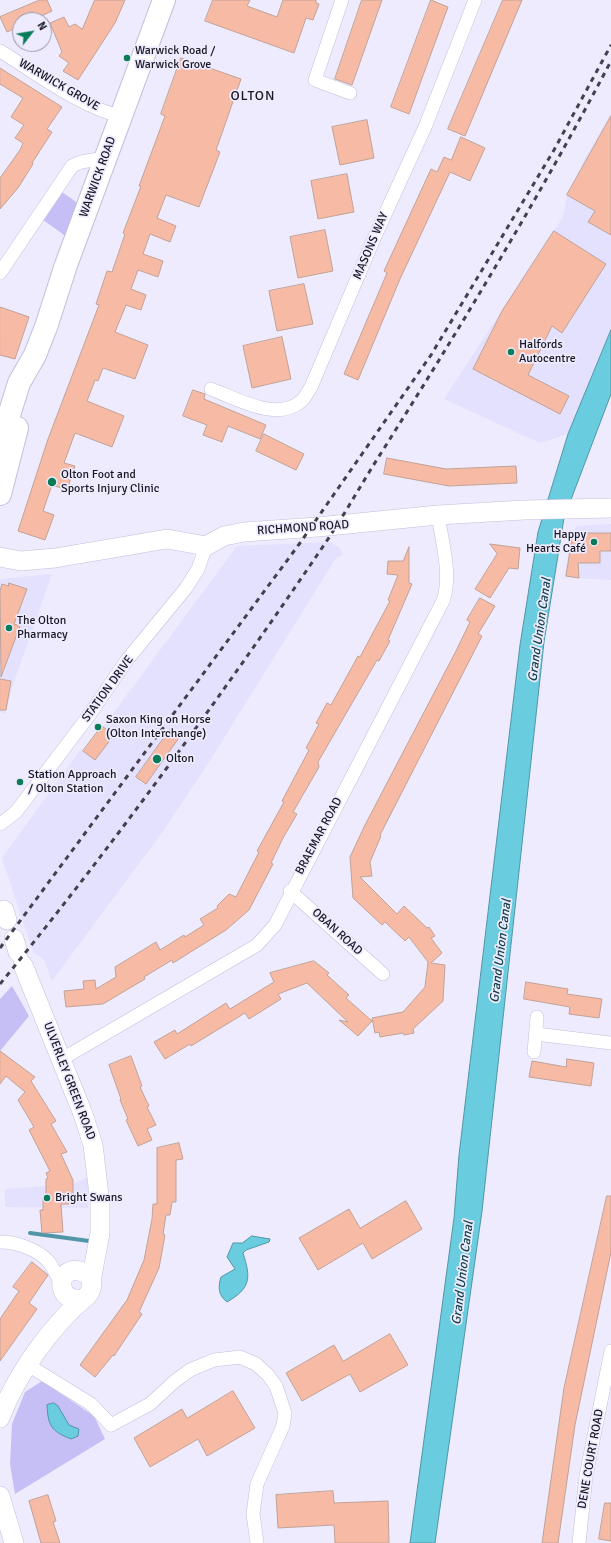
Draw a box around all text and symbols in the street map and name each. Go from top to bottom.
north arrow [12,12,52,52]
text: N [34,19,49,33]
place label: Warwick Road / Warwick Grove [135,44,215,72]
marker: Warwick Road / Warwick Grove [122,53,132,63]
street label: WARWICK GROVE [16,56,102,114]
district label: OLTON [230,88,276,104]
street label: WARWICK ROAD [77,135,119,219]
street label: MASONS WAY [350,210,392,282]
place label: Halfords Autocentre [519,338,576,366]
marker: Halfords Autocentre [506,347,516,357]
place label: Olton Foot and Sports Injury Clinic [61,468,159,496]
marker: Olton Foot and Sports Injury Clinic [46,476,58,488]
street label: RICHMOND ROAD [257,518,349,538]
place label: Happy Hearts Café [526,528,586,556]
marker: Happy Hearts Café [589,537,599,547]
water label: Grand Union Canal [525,577,555,683]
place label: The Olton Pharmacy [17,614,68,642]
marker: The Olton Pharmacy [4,623,14,633]
street label: STATION DRIVE [79,653,137,725]
place label: Saxon King on Horse (Olton Interchange) [106,713,211,741]
marker: Saxon King on Horse (Olton Interchange) [93,722,103,732]
place label: Olton [166,752,194,766]
marker: Olton [151,753,163,765]
place label: Station Approach / Olton Station [28,768,117,796]
marker: Station Approach / Olton Station [15,777,25,787]
street label: BRAEMAR ROAD [293,795,345,877]
water label: Grand Union Canal [487,898,515,1004]
street label: OBAN ROAD [309,906,365,958]
street label: ULVERLEY GREEN ROAD [40,1020,98,1142]
place label: Bright Swans [55,1191,123,1205]
marker: Bright Swans [42,1193,52,1203]
water label: Grand Union Canal [449,1220,477,1326]
street label: DENE COURT ROAD [575,1408,607,1510]

